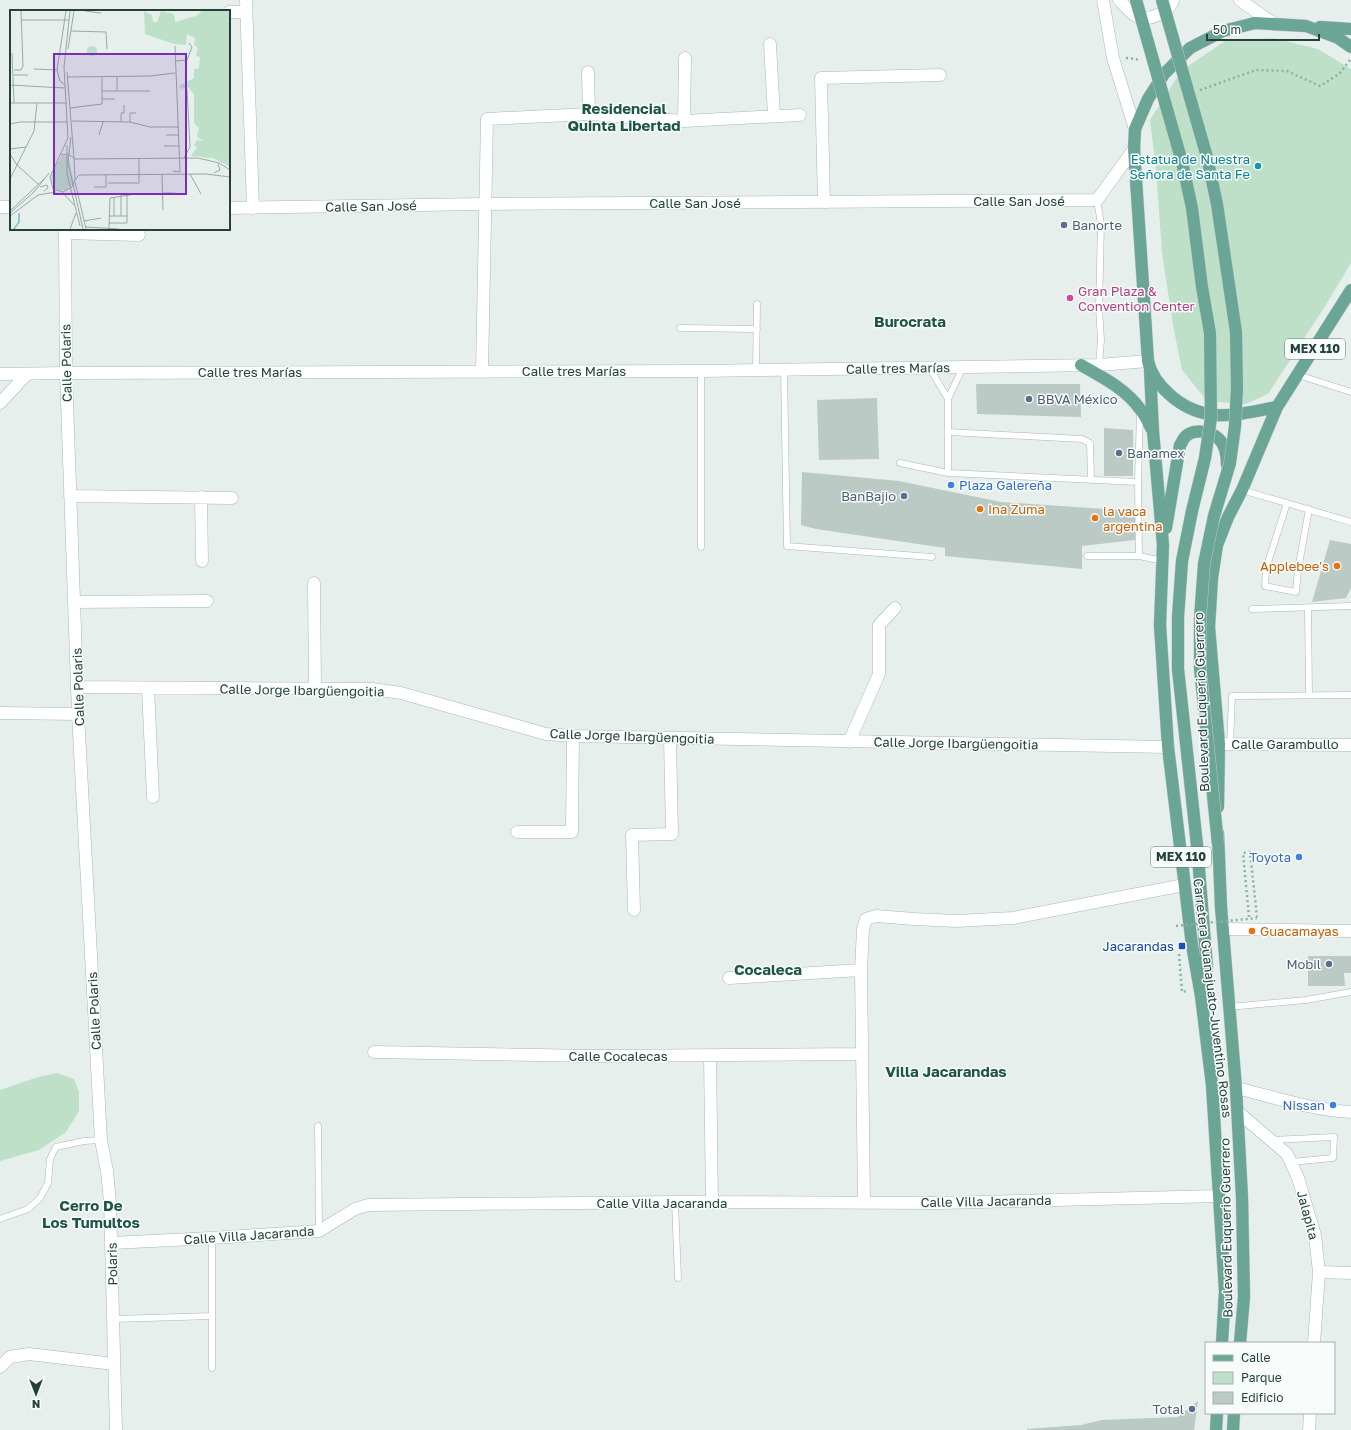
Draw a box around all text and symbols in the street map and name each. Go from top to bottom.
inset map [10,10,230,230]
scale bar [1207,16,1319,42]
text: 50 m [1213,22,1241,37]
district label: Residencial Quinta Libertad [568,99,680,134]
place label: Estatua de Nuestra Señora de Santa Fe [1130,151,1250,182]
marker: Estatua de Nuestra Señora de Santa Fe [1253,161,1263,171]
street label: Calle San José [973,193,1065,209]
street label: Calle San José [649,195,741,211]
street label: Calle San José [325,197,417,215]
place label: Banorte [1072,217,1122,233]
marker: Banorte [1059,220,1069,230]
place label: Gran Plaza & Convention Center [1078,283,1195,314]
marker: Gran Plaza & Convention Center [1065,293,1075,303]
district label: Burocrata [874,312,946,330]
street label: Calle Polaris [57,324,75,402]
road number: MEX 110 [1285,339,1345,359]
street label: Calle tres Marías [846,359,950,377]
street label: Calle tres Marías [522,363,626,379]
street label: Calle tres Marías [198,364,302,380]
place label: BBVA México [1037,391,1118,407]
marker: BBVA México [1024,394,1034,404]
place label: Banamex [1127,445,1184,461]
marker: Banamex [1114,448,1124,458]
place label: Plaza Galereña [959,477,1052,493]
marker: Plaza Galereña [946,480,956,490]
place label: BanBajio [841,488,896,504]
marker: BanBajio [899,491,909,501]
place label: Ina Zuma [988,501,1045,517]
place label: la vaca argentina [1103,503,1163,534]
marker: Ina Zuma [975,504,985,514]
marker: la vaca argentina [1090,513,1100,523]
place label: Applebee's [1260,558,1329,574]
marker: Applebee's [1332,561,1342,571]
street label: Boulevard Euquerio Guerrero [1190,612,1212,792]
street label: Calle Polaris [69,647,87,726]
street label: Calle Jorge Ibargüengoitia [219,681,385,699]
street label: Calle Jorge Ibargüengoitia [549,725,715,747]
street label: Calle Jorge Ibargüengoitia [873,734,1039,752]
street label: Calle Garambullo [1231,736,1339,752]
road number: MEX 110 [1151,847,1211,867]
place label: Toyota [1249,849,1291,865]
marker: Toyota [1294,852,1304,862]
street label: Carretera Guanajuato-Juventino Rosas [1190,877,1236,1119]
place label: Guacamayas [1260,923,1339,939]
marker: Guacamayas [1247,926,1257,936]
place label: Jacarandas [1102,938,1174,954]
marker: Jacarandas [1177,941,1187,951]
place label: Mobil [1286,956,1321,972]
marker: Mobil [1324,959,1334,969]
district label: Cocaleca [734,960,802,978]
street label: Calle Polaris [84,971,104,1051]
street label: Calle Cocalecas [568,1048,668,1064]
district label: Villa Jacarandas [885,1062,1007,1080]
place label: Nissan [1283,1097,1325,1113]
marker: Nissan [1328,1100,1338,1110]
street label: Boulevard Euquerio Guerrero [1216,1138,1236,1318]
street label: Jalapita [1294,1189,1322,1241]
street label: Calle Villa Jacaranda [920,1192,1052,1210]
street label: Calle Villa Jacaranda [597,1195,727,1211]
district label: Cerro De Los Tumultos [42,1196,140,1231]
street label: Calle Villa Jacaranda [183,1222,315,1248]
street label: Polaris [104,1242,120,1286]
legend [1205,1342,1335,1414]
text: Calle [1241,1350,1271,1365]
text: Parque [1241,1370,1282,1385]
north arrow [16,1374,56,1414]
text: Edificio [1241,1390,1283,1405]
text: N [32,1398,40,1411]
place label: Total [1153,1401,1184,1417]
marker: Total [1187,1404,1197,1414]

